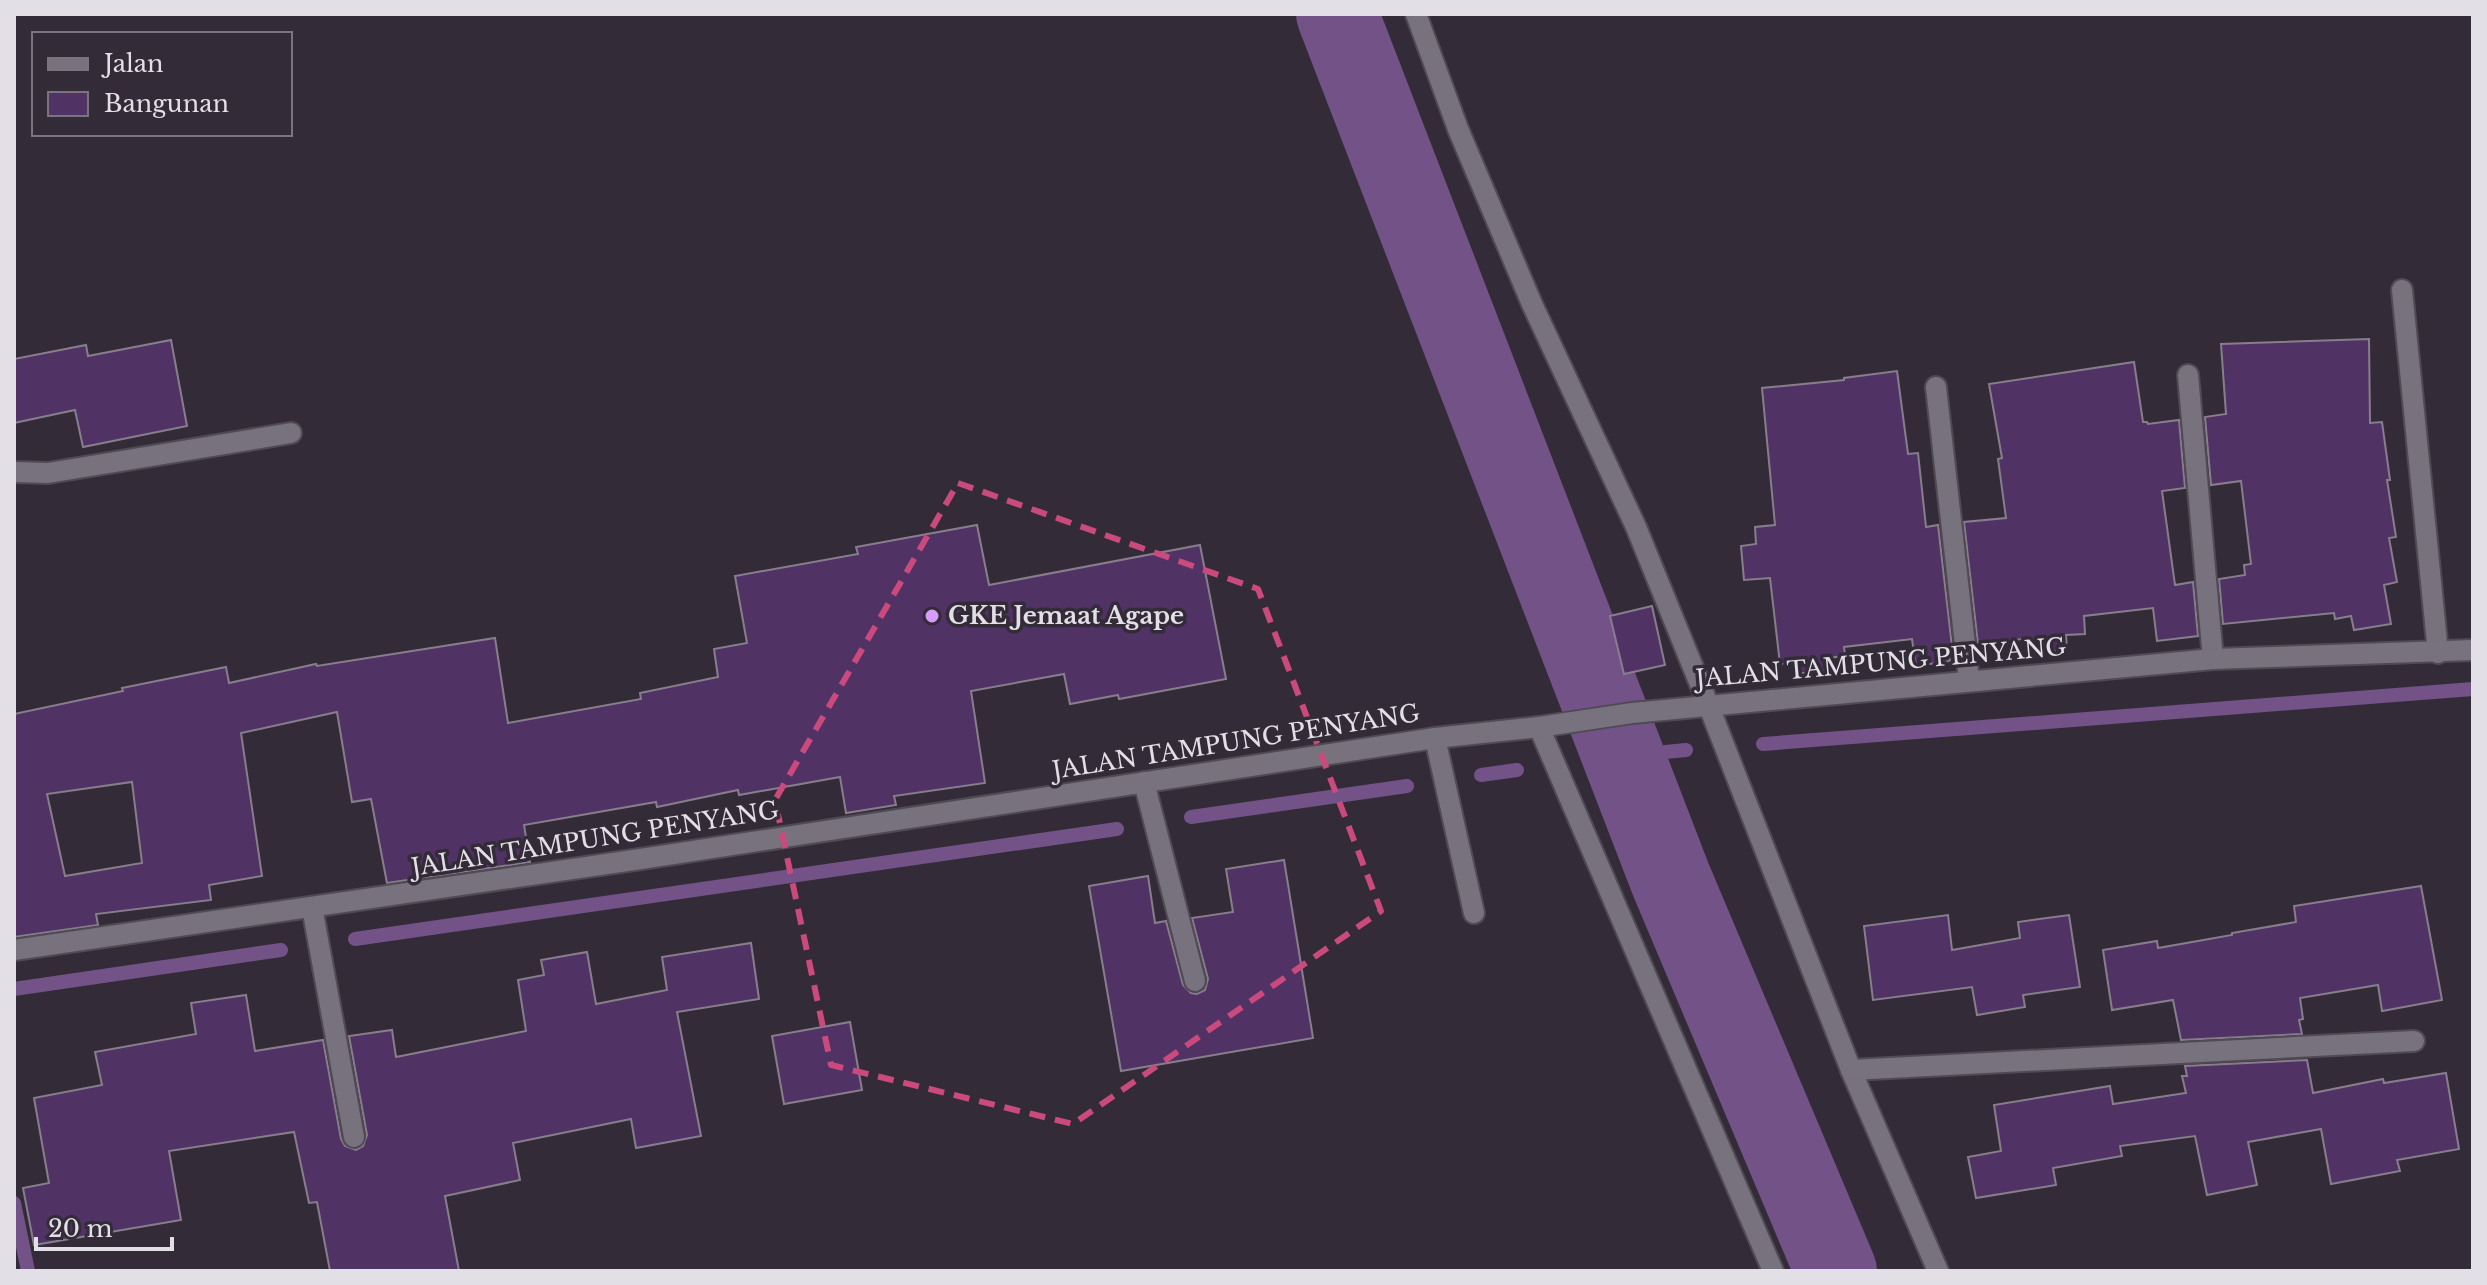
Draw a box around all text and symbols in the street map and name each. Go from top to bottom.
legend [32,32,292,136]
text: Jalan [101,49,164,78]
text: Bangunan [104,89,229,118]
place label: GKE Jemaat Agape [948,601,1184,630]
marker: GKE Jemaat Agape [923,607,941,625]
street label: JALAN TAMPUNG PENYANG [1692,632,2067,693]
street label: JALAN TAMPUNG PENYANG [1047,698,1422,785]
street label: JALAN TAMPUNG PENYANG [406,795,781,882]
scale bar [36,1201,172,1251]
text: 20 m [48,1214,113,1243]

